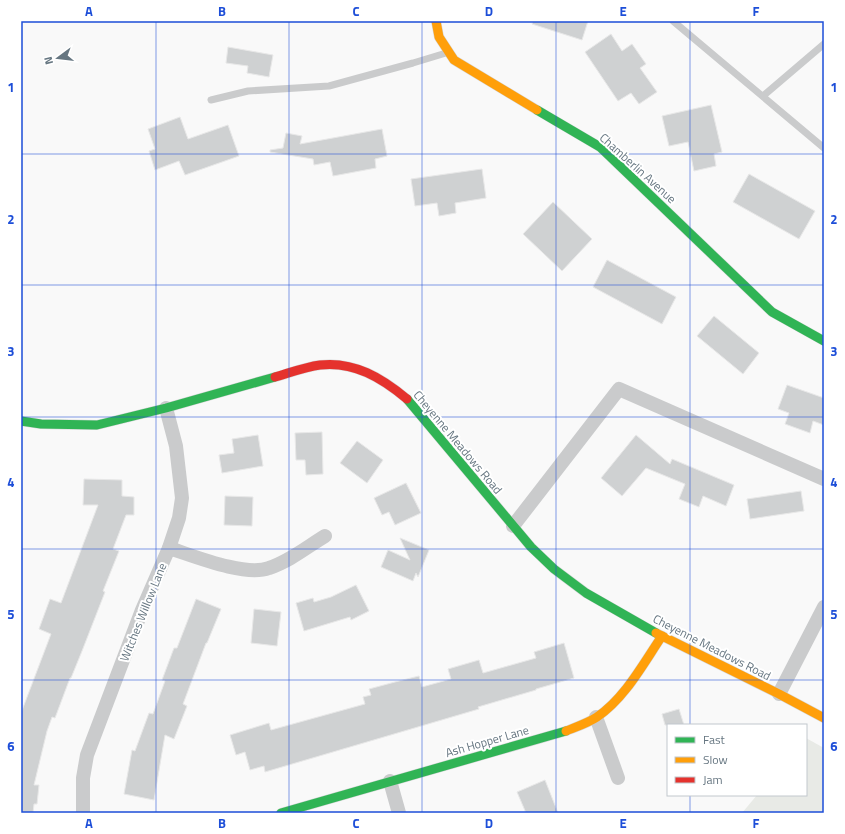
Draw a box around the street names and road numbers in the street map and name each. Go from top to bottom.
street label: Chamberlin Avenue [595,128,681,208]
street label: Cheyenne Meadows Road [409,386,507,498]
street label: Witches Willow Lane [115,560,171,664]
street label: Cheyenne Meadows Road [650,609,774,685]
street label: Ash Hopper Lane [443,720,531,762]

